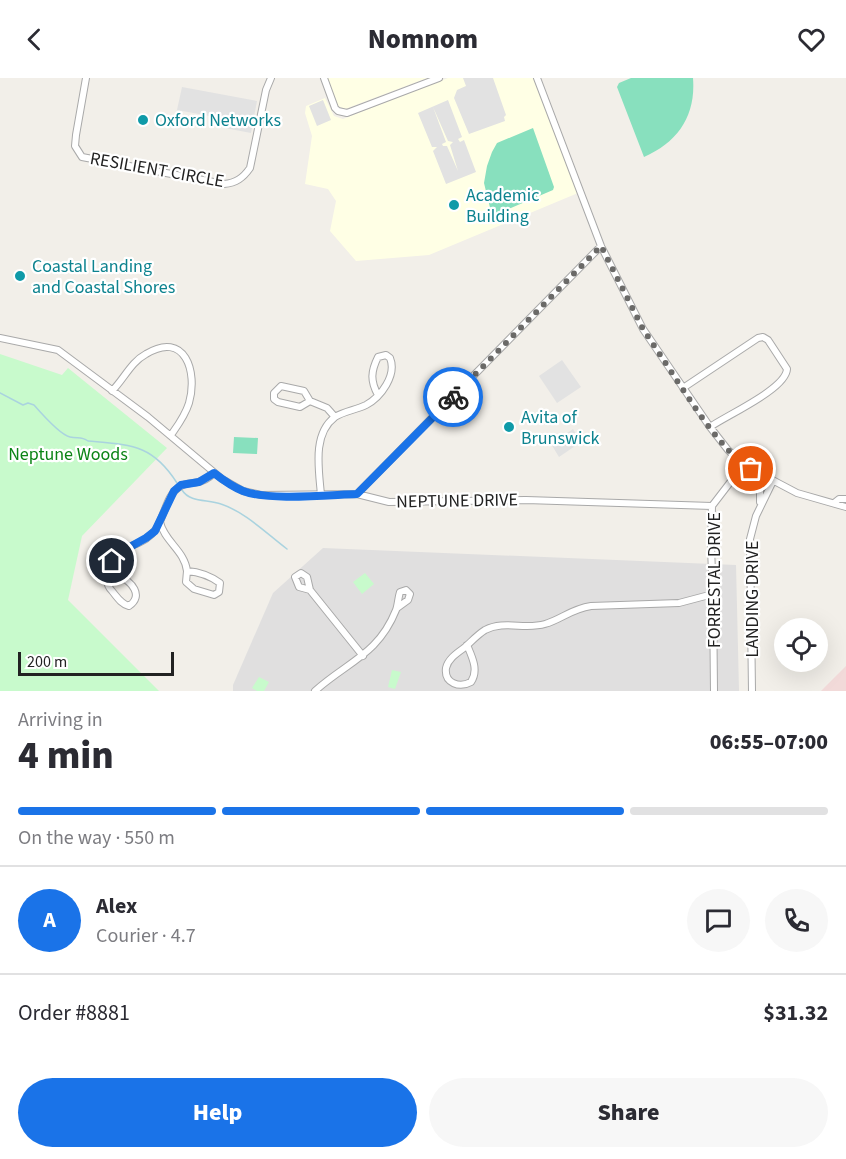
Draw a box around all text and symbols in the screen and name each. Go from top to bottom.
text: Nomnom [368,20,478,59]
icon: back [18,23,51,56]
icon: heart [795,23,828,56]
place label: Oxford Networks [155,108,281,133]
marker: Oxford Networks [136,113,150,127]
street label: RESILIENT CIRCLE [88,146,226,194]
place label: Academic Building [466,183,539,229]
marker: Academic Building [447,198,461,212]
place label: Coastal Landing and Coastal Shores [32,254,175,300]
marker: Coastal Landing and Coastal Shores [13,269,27,283]
courier [423,367,483,427]
icon: bike [437,381,470,414]
place label: Avita of Brunswick [521,405,600,451]
marker: Avita of Brunswick [502,420,516,434]
park label: Neptune Woods [8,442,128,467]
pin [725,443,776,494]
icon: bag [734,452,767,485]
street label: NEPTUNE DRIVE [396,487,518,515]
street label: FORRESTAL DRIVE [702,512,727,648]
pin [86,535,137,586]
street label: LANDING DRIVE [740,540,765,658]
icon: home [95,544,128,577]
map controls [774,618,828,672]
button: locate [774,618,828,672]
scale bar [18,649,174,676]
text: 200 m [27,651,67,673]
text: Arriving in [18,706,103,734]
text: 06:55–07:00 [710,726,828,758]
text: 4 min [18,728,114,784]
text: On the way · 550 m [18,824,175,852]
button: chat [687,889,750,952]
button: phone [765,889,828,952]
text: Alex [96,890,137,922]
text: A [43,904,56,936]
text: Courier · 4.7 [96,922,196,950]
text: Order #8881 [18,997,130,1029]
text: $31.32 [763,997,828,1029]
button: Help [18,1078,417,1147]
button: Share [429,1078,828,1147]

